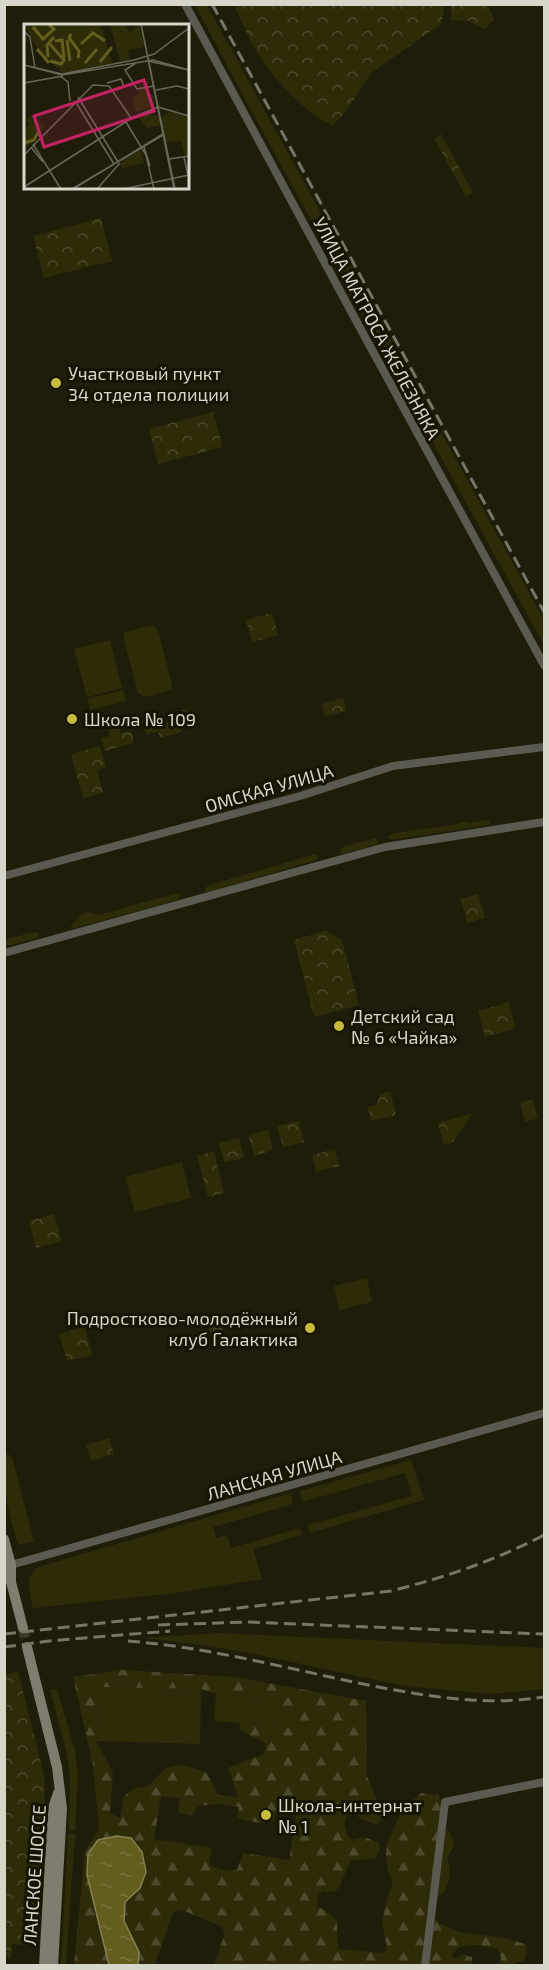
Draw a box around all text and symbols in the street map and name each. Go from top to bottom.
inset map [24,24,189,189]
street label: УЛИЦА МАТРОСА ЖЕЛЕЗНЯКА [309,213,445,444]
place label: Участковый пункт 34 отдела полиции [68,362,229,405]
marker: Участковый пункт 34 отдела полиции [49,376,63,390]
place label: Школа № 109 [84,708,196,730]
marker: Школа № 109 [65,712,79,726]
street label: ОМСКАЯ УЛИЦА [202,759,336,817]
place label: Детский сад № 6 «Чайка» [351,1005,457,1048]
marker: Детский сад № 6 «Чайка» [332,1019,346,1033]
place label: Подростково-молодёжный клуб Галактика [67,1307,298,1350]
marker: Подростково-молодёжный клуб Галактика [303,1321,317,1335]
street label: ЛАНСКАЯ УЛИЦА [204,1445,345,1505]
place label: Школа-интернат № 1 [278,1794,422,1837]
street label: ЛАНСКОЕ ШОССЕ [18,1804,50,1946]
marker: Школа-интернат № 1 [259,1808,273,1822]

